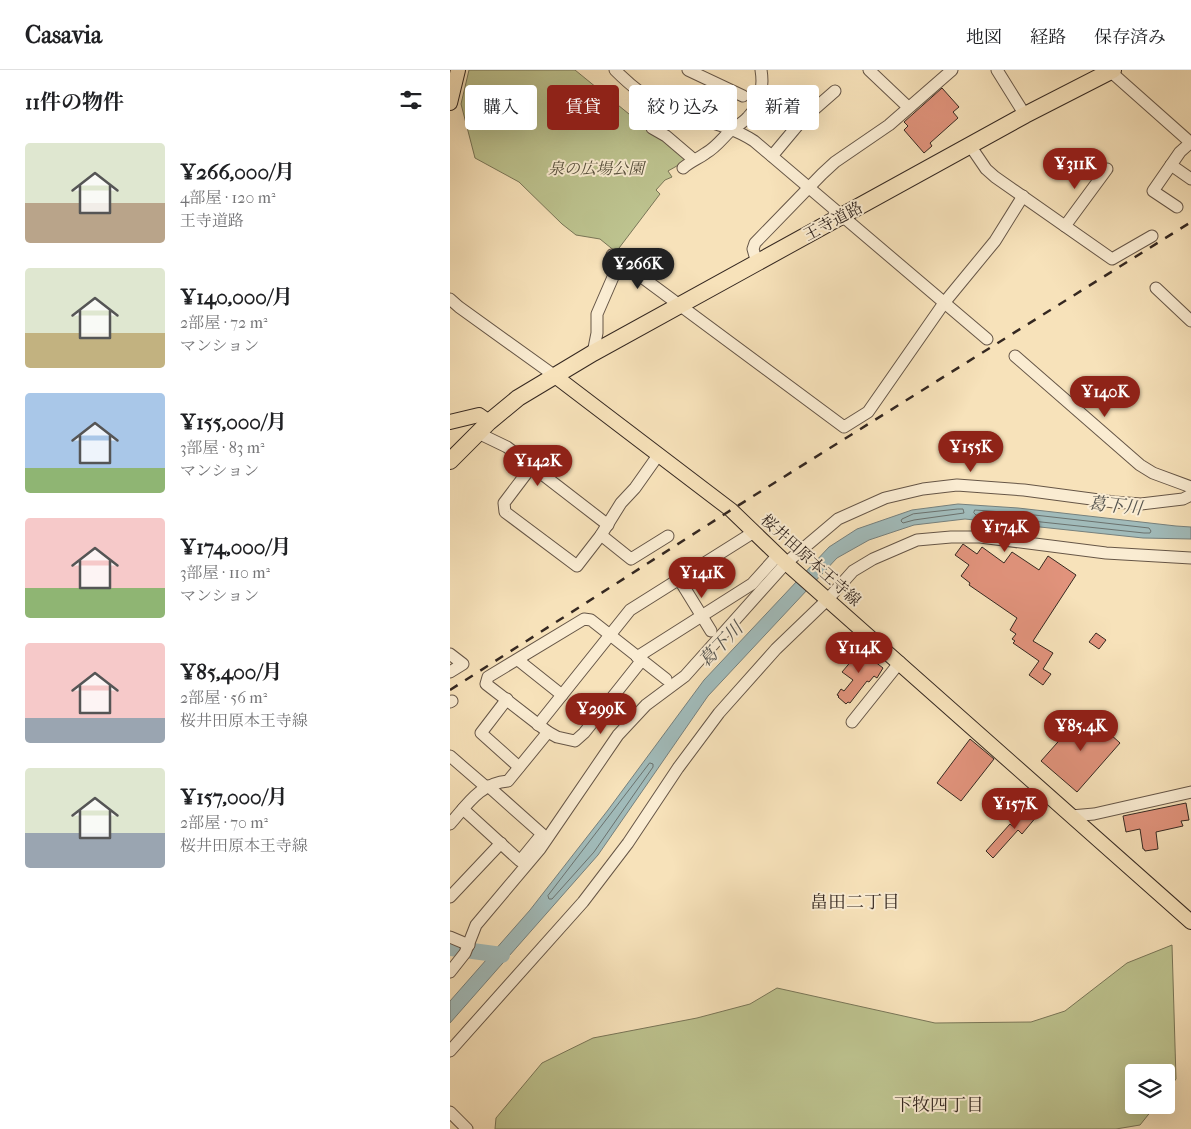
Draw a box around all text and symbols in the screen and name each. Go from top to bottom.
text: Casavia [25,21,102,49]
text: 地図 [966,27,1002,48]
text: 経路 [1030,27,1066,48]
text: 保存済み [1094,27,1166,48]
chip: 購入 [465,85,537,130]
chip: 賃貸 [547,85,619,130]
chip: 絞り込み [629,85,737,130]
chip: 新着 [747,85,819,130]
icon: filters [397,86,425,114]
text: 11件の物件 [25,90,124,114]
pin: ¥311K [1040,148,1110,190]
text: ¥311K [1054,154,1096,173]
park label: 泉の広場公園 [548,159,647,178]
text: ¥266,000/月 [180,160,295,184]
icon: home [65,163,125,223]
text: 4部屋 · 120 m² [180,188,276,207]
street label: 王寺道路 [800,198,866,244]
text: 王寺道路 [180,211,244,230]
pin: ¥266K [603,248,673,290]
text: ¥266K [613,254,663,273]
text: ¥140,000/月 [180,285,293,309]
icon: home [65,288,125,348]
text: 2部屋 · 72 m² [180,313,267,332]
text: マンション [180,336,259,355]
pin: ¥140K [1070,376,1140,418]
text: ¥140K [1081,382,1129,401]
text: ¥155,000/月 [180,410,287,434]
icon: home [65,413,125,473]
pin: ¥155K [936,430,1006,473]
text: ¥155K [949,437,993,456]
text: 3部屋 · 83 m² [180,438,265,457]
pin: ¥142K [503,444,573,487]
text: ¥142K [514,451,562,470]
text: マンション [180,461,259,480]
water label: 葛下川 [1087,493,1145,519]
street label: 桜井田原本王寺線 [757,510,865,610]
pin: ¥174K [970,510,1040,553]
text: ¥174K [982,517,1028,536]
text: ¥174,000/月 [180,535,292,559]
icon: home [65,538,125,598]
pin: ¥141K [667,556,737,599]
text: 3部屋 · 110 m² [180,563,270,582]
text: ¥141K [680,563,724,582]
text: マンション [180,586,259,605]
water label: 葛下川 [695,617,749,672]
pin: ¥114K [824,632,894,674]
text: ¥114K [837,638,881,657]
text: ¥85,400/月 [180,660,283,684]
icon: home [65,663,125,723]
text: 2部屋 · 56 m² [180,688,267,707]
pin: ¥299K [566,692,636,735]
text: ¥299K [576,699,626,718]
pin: ¥85.4K [1040,710,1122,752]
text: 桜井田原本王寺線 [180,711,308,730]
text: ¥85.4K [1055,716,1107,735]
text: ¥157,000/月 [180,785,288,809]
icon: home [65,788,125,848]
pin: ¥157K [980,788,1050,830]
text: ¥157K [993,794,1037,813]
text: 2部屋 · 70 m² [180,813,268,832]
text: 桜井田原本王寺線 [180,836,308,855]
district label: 畠田二丁目 [810,892,900,913]
map controls [1125,1064,1175,1114]
button: layers [1125,1064,1175,1114]
district label: 下牧四丁目 [894,1095,984,1116]

